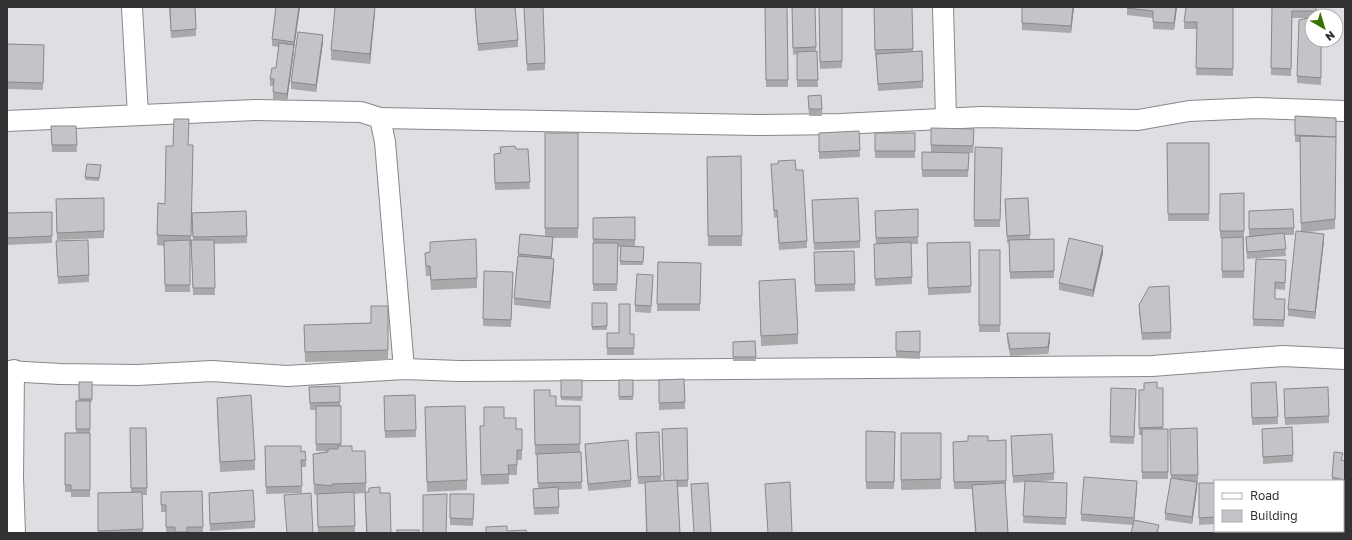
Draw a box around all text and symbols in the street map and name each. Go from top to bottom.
north arrow [1304,8,1344,48]
text: N [1323,29,1338,44]
legend [1214,480,1344,532]
text: Road [1250,488,1279,503]
text: Building [1250,508,1298,523]

